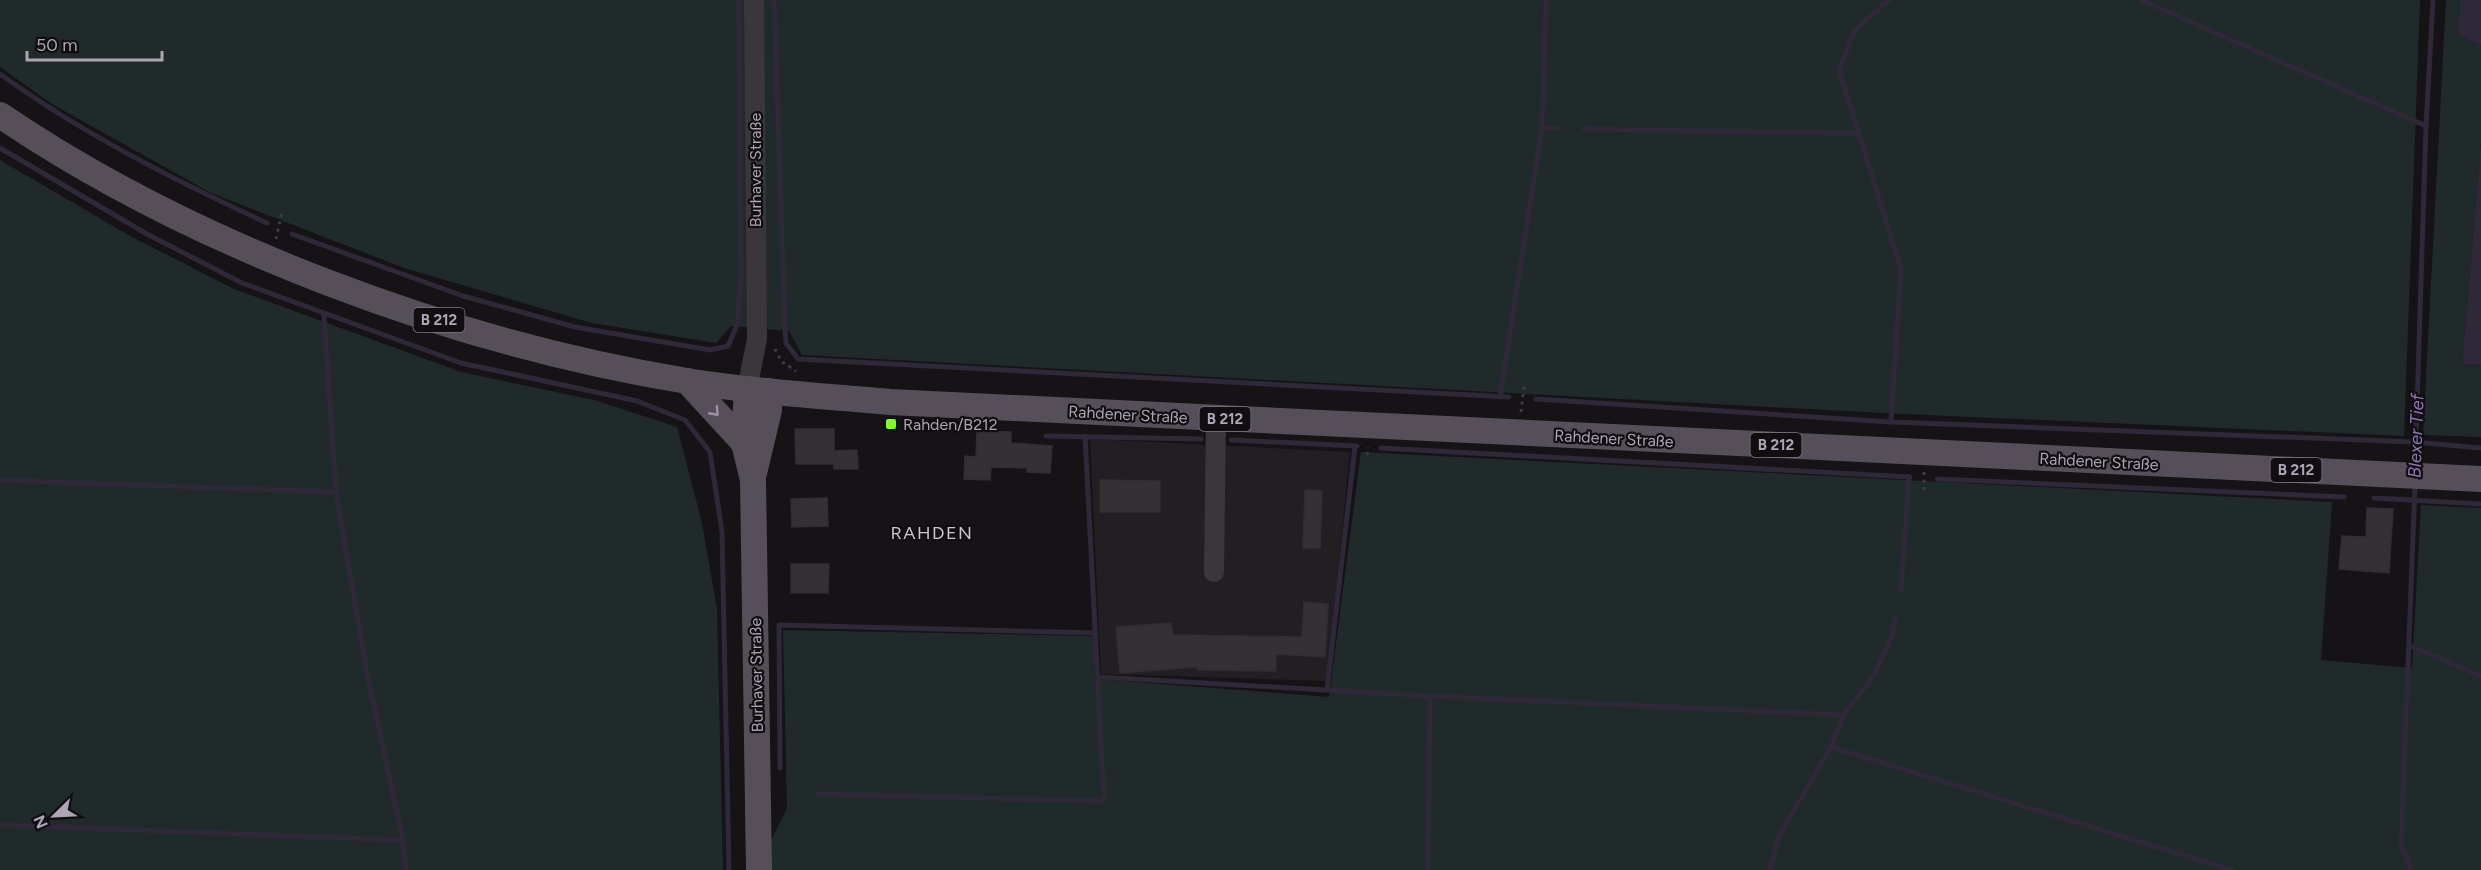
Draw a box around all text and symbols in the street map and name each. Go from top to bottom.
scale bar [27,24,162,62]
text: 50 m [36,34,78,56]
street label: Burhaver Straße [746,112,765,227]
road number: B 212 [414,308,464,332]
water label: Blexer Tief [2404,392,2429,479]
street label: Rahdener Straße [1068,402,1188,427]
one-way arrow [708,405,719,416]
road number: B 212 [1200,407,1250,431]
place label: Rahden/B212 [903,415,998,434]
marker: Rahden/B212 [884,417,898,431]
street label: Rahdener Straße [1554,426,1674,451]
road number: B 212 [1750,433,1802,457]
street label: Rahdener Straße [2039,449,2159,474]
road number: B 212 [2270,458,2322,482]
district label: RAHDEN [891,522,973,544]
street label: Burhaver Straße [746,617,767,732]
north arrow [24,786,84,846]
text: N [30,812,52,831]

